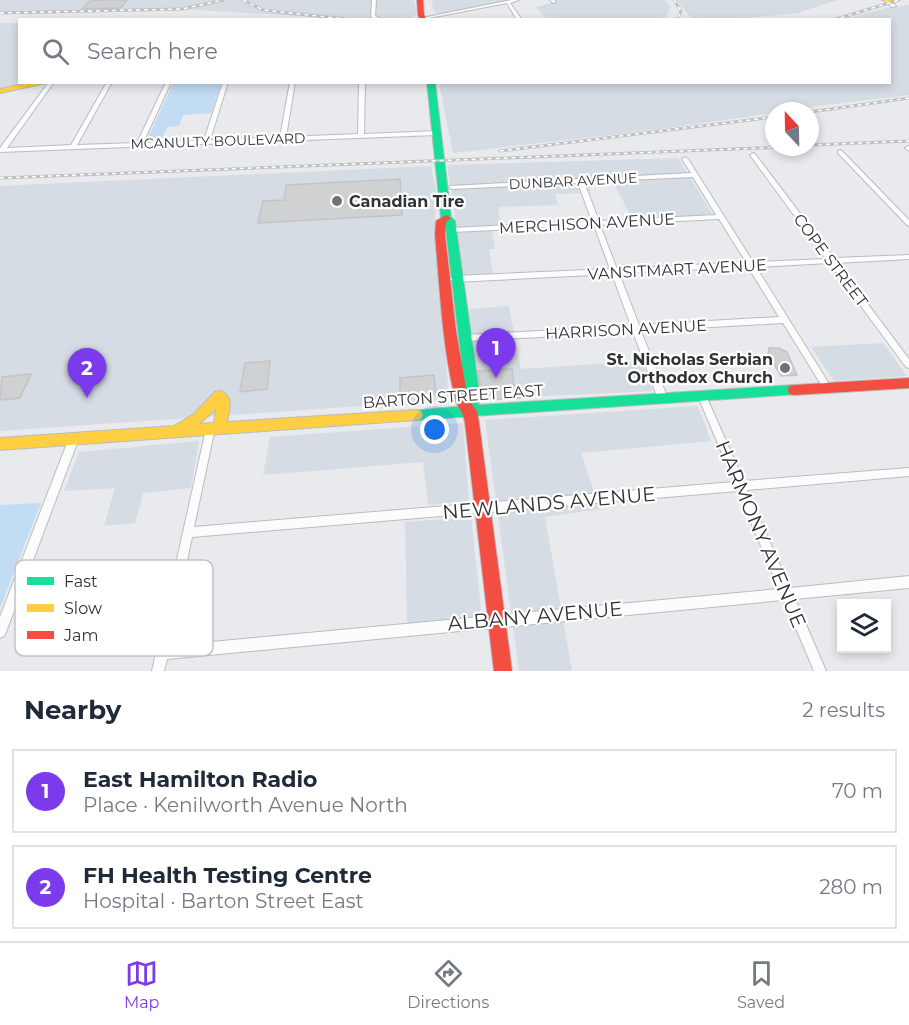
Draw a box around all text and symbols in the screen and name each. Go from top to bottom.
search box [18,18,891,84]
icon: search [39,35,72,68]
text: Search here [87,38,218,65]
north arrow [765,102,819,156]
street label: MCANULTY BOULEVARD [130,129,306,153]
street label: DUNBAR AVENUE [508,169,638,193]
place label: Canadian Tire [349,192,464,211]
marker: Canadian Tire [330,194,344,208]
street label: MERCHISON AVENUE [499,209,675,238]
street label: COPE STREET [789,210,872,311]
street label: VANSITMART AVENUE [587,255,767,284]
street label: HARRISON AVENUE [545,316,707,343]
pin: 1 [476,328,516,378]
pin: 2 [68,348,106,398]
place label: St. Nicholas Serbian Orthodox Church [607,350,773,387]
marker: St. Nicholas Serbian Orthodox Church [778,361,792,375]
street label: BARTON STREET EAST [362,381,545,412]
your location [420,415,449,444]
street label: HARMONY AVENUE [711,437,811,631]
street label: NEWLANDS AVENUE [441,482,657,524]
legend [15,560,213,656]
text: Fast [64,572,98,591]
street label: ALBANY AVENUE [447,596,623,636]
text: Slow [64,599,102,618]
map controls [837,599,891,653]
button: layers [837,599,891,653]
text: Jam [63,626,98,645]
text: Nearby [24,694,121,726]
text: 2 results [802,698,885,722]
text: East Hamilton Radio [83,766,317,793]
text: 1 [42,779,49,803]
text: 70 m [832,779,883,803]
text: Place · Kenilworth Avenue North [83,793,408,817]
text: FH Health Testing Centre [83,862,372,889]
text: 2 [40,875,51,899]
text: 280 m [819,875,883,899]
text: Hospital · Barton Street East [83,889,364,913]
tab: Map [124,957,159,1012]
tab: Directions [407,957,489,1012]
tab: Saved [737,957,785,1012]

